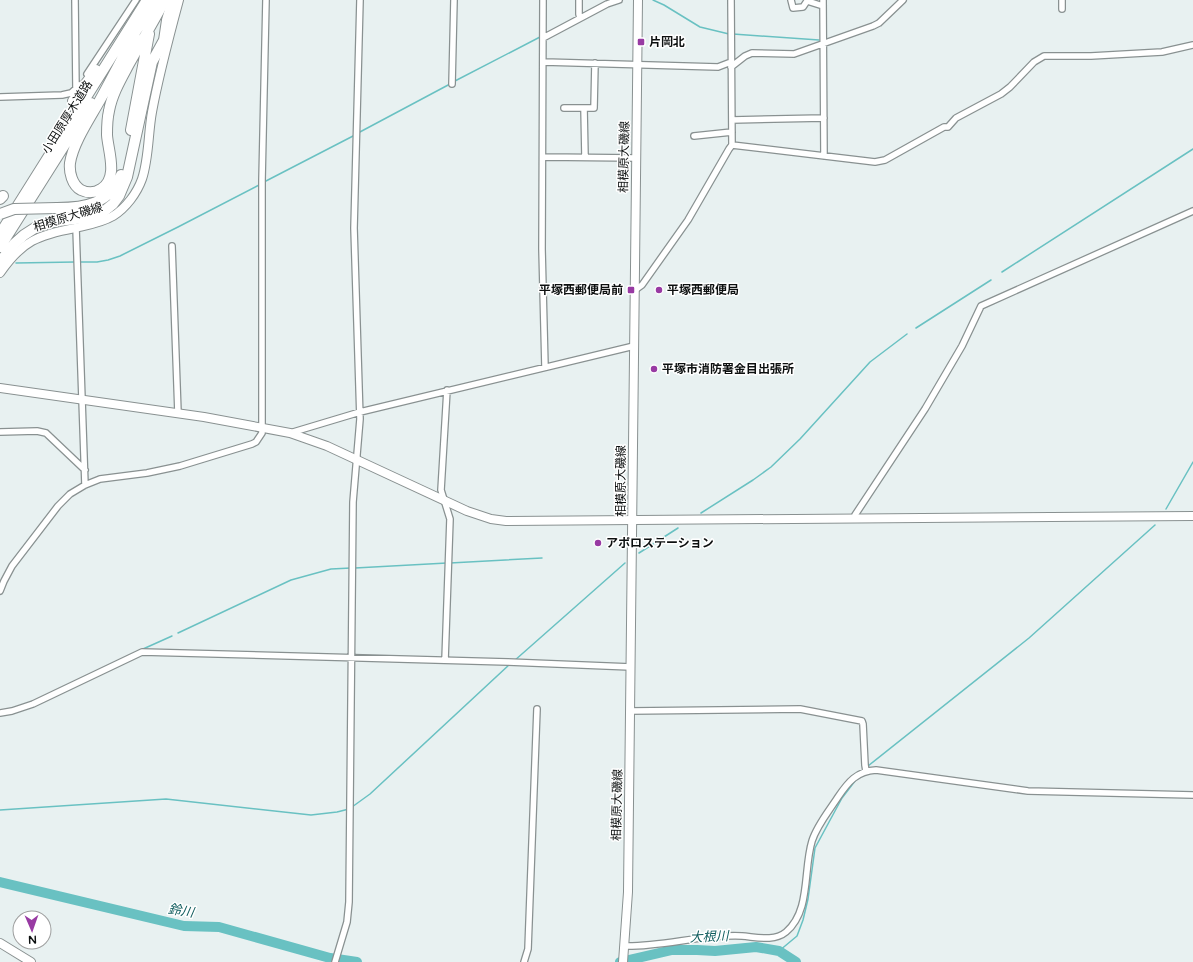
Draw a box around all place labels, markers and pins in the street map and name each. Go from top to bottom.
place label: 片岡北 [649,35,685,49]
marker: 片岡北 [636,37,646,47]
place label: 平塚西郵便局前 [539,283,623,297]
place label: 平塚西郵便局 [667,283,739,297]
marker: 平塚西郵便局前 [626,285,636,295]
marker: 平塚西郵便局 [654,285,664,295]
place label: 平塚市消防署金目出張所 [662,362,794,376]
marker: 平塚市消防署金目出張所 [649,364,659,374]
place label: アポロステーション [606,536,714,550]
marker: アポロステーション [593,538,603,548]

